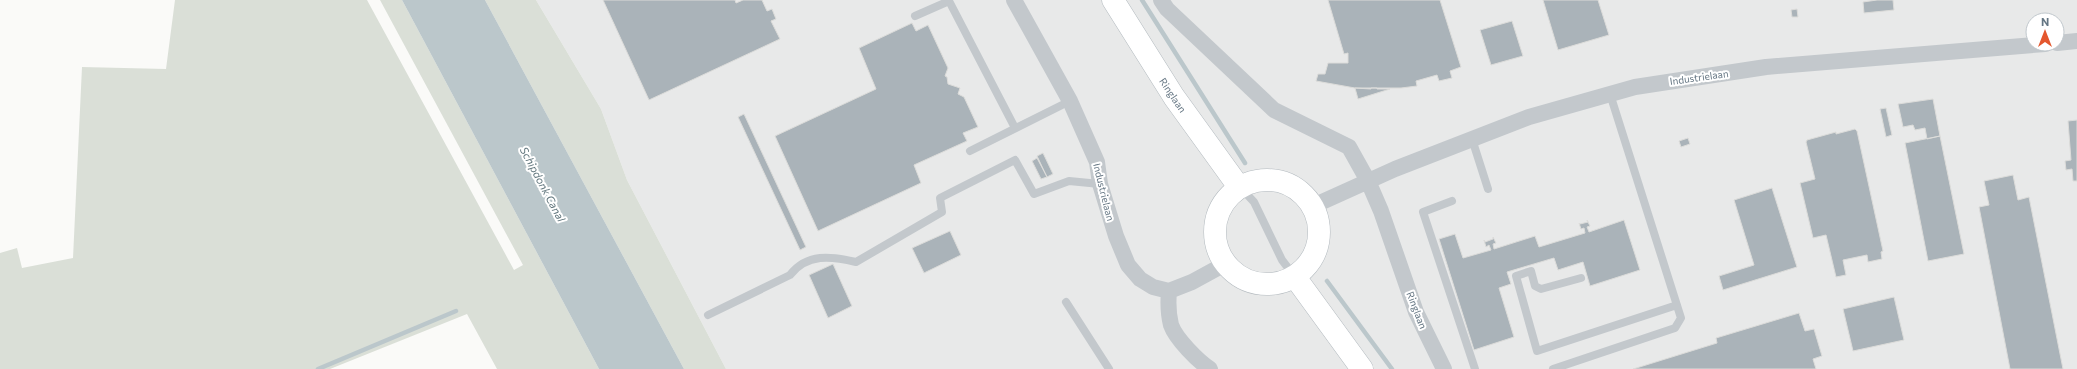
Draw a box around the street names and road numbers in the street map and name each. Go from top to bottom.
street label: Industrielaan [1669,67,1729,87]
street label: Ringlaan [1157,75,1189,115]
street label: Industrielaan [1091,162,1117,222]
street label: Ringlaan [1404,290,1430,330]

